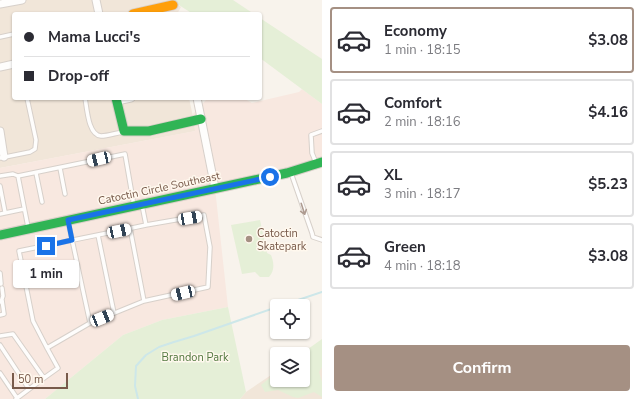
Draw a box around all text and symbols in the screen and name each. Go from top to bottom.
text: Economy [384,21,447,41]
icon: car [336,22,372,58]
text: Mama Lucci's [48,27,140,47]
text: $3.08 [588,30,628,50]
text: 1 min · 18:15 [384,41,460,59]
text: Drop-off [48,66,109,86]
text: Comfort [384,93,441,113]
icon: car [336,94,372,130]
text: $4.16 [588,102,628,122]
text: 2 min · 18:16 [384,113,460,131]
car [86,150,112,168]
text: XL [384,165,403,185]
icon: car [336,166,372,202]
street label: Catoctin Circle Southeast [97,168,222,209]
route start [261,168,279,186]
text: $5.23 [588,174,628,194]
text: 3 min · 18:17 [384,185,460,203]
one-way arrow [300,202,308,214]
car [177,210,203,226]
car [106,223,132,239]
place label: Catoctin Skatepark [257,226,307,254]
marker: Catoctin Skatepark [244,234,254,244]
route end [37,237,55,255]
text: Green [384,237,426,257]
icon: car [336,238,372,274]
text: $3.08 [588,246,628,266]
text: 4 min · 18:18 [384,257,460,275]
callout: 1 min [13,260,79,288]
text: 1 min [29,265,63,283]
car [170,284,196,302]
map controls [270,299,310,387]
button: locate [270,299,310,339]
car [89,308,115,328]
button: Confirm [334,345,630,391]
button: layers [270,347,310,387]
park label: Brandon Park [162,350,229,365]
scale bar [12,371,68,390]
text: 50 m [18,372,43,387]

